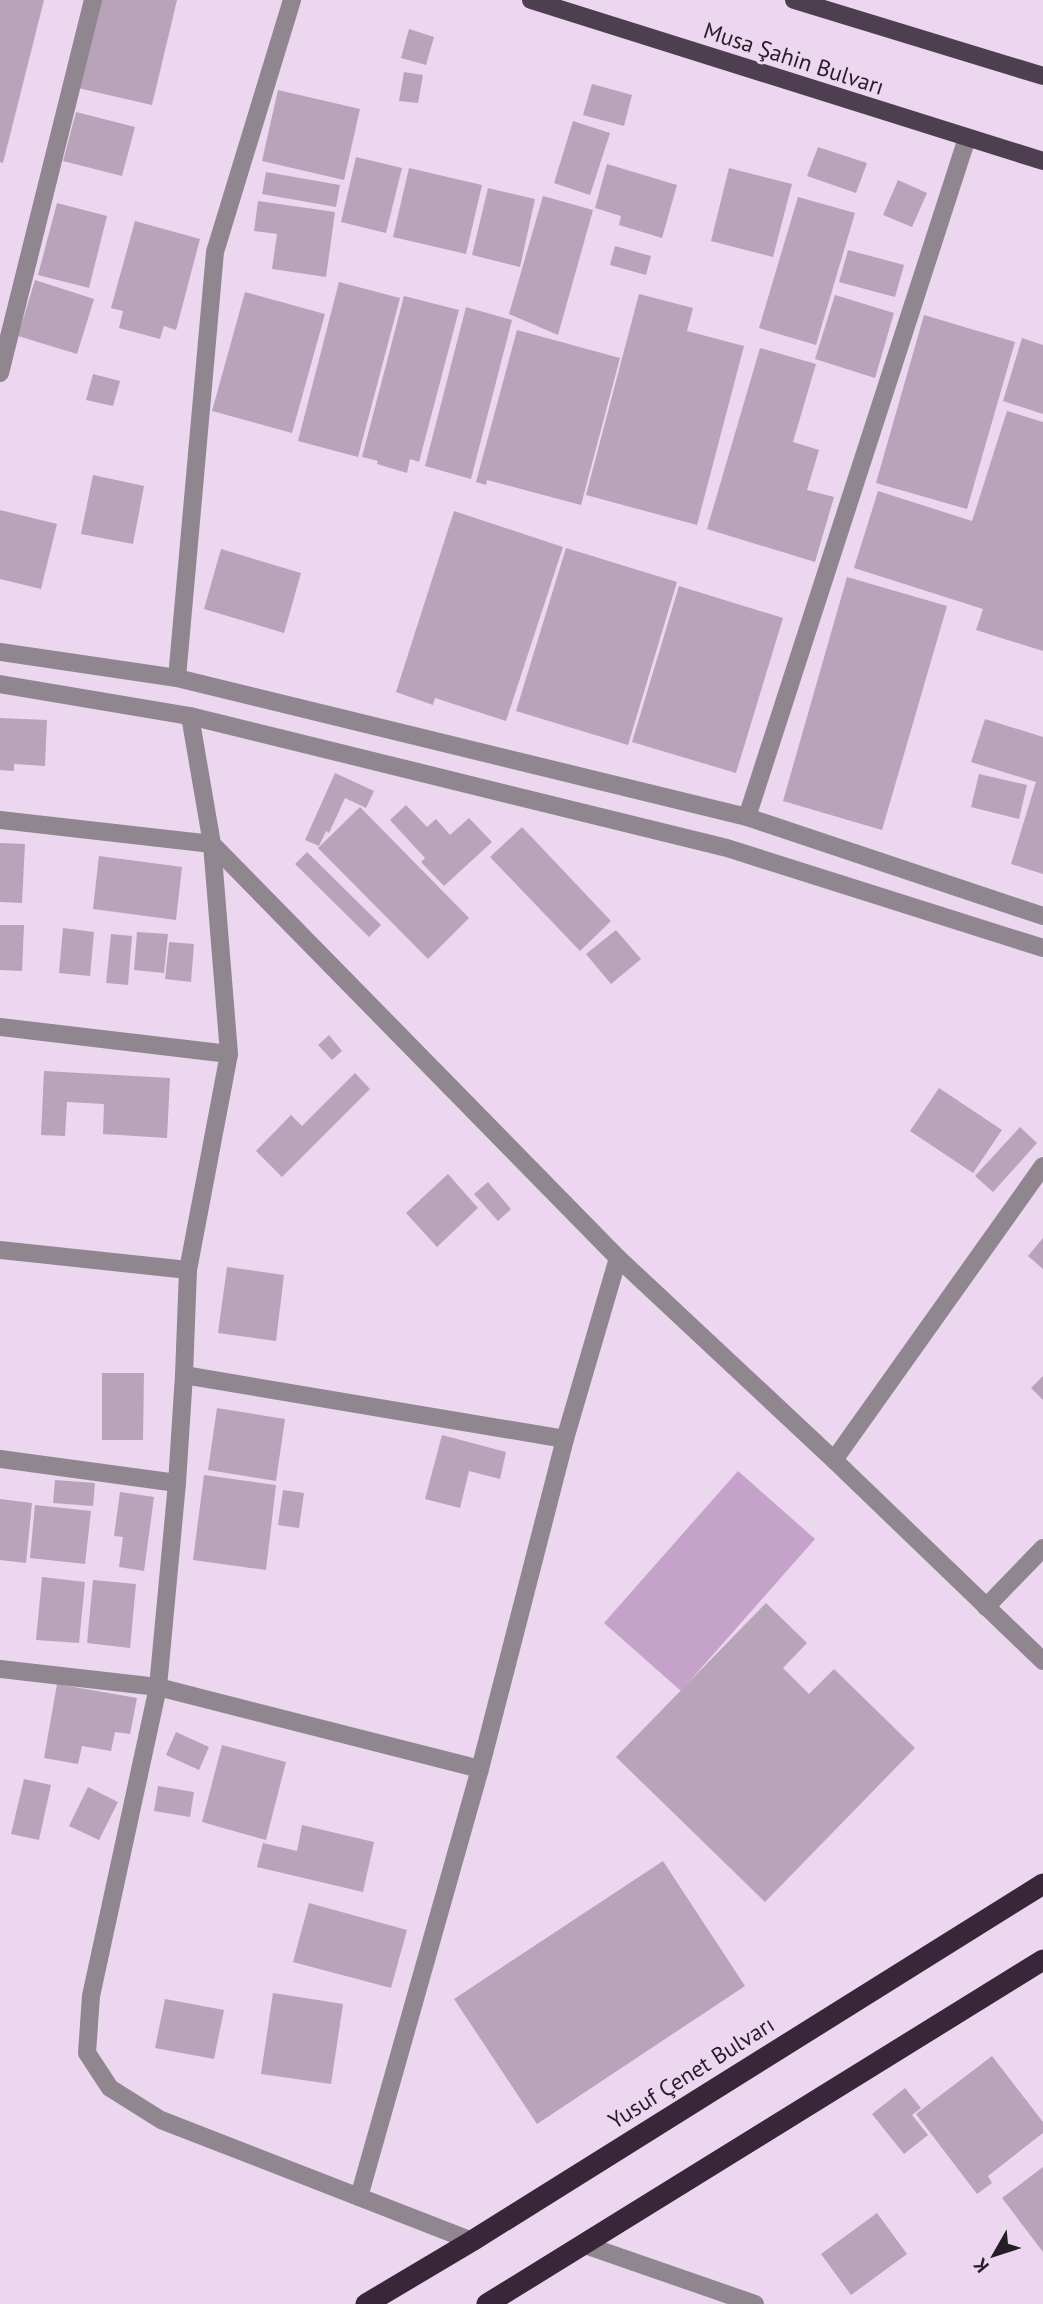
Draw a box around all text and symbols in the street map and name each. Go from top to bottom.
street label: Musa Şahin Bulvarı [700,15,888,101]
street label: Yusuf Çenet Bulvarı [603,2009,779,2135]
north arrow [959,2220,1029,2290]
text: K [968,2253,994,2278]

